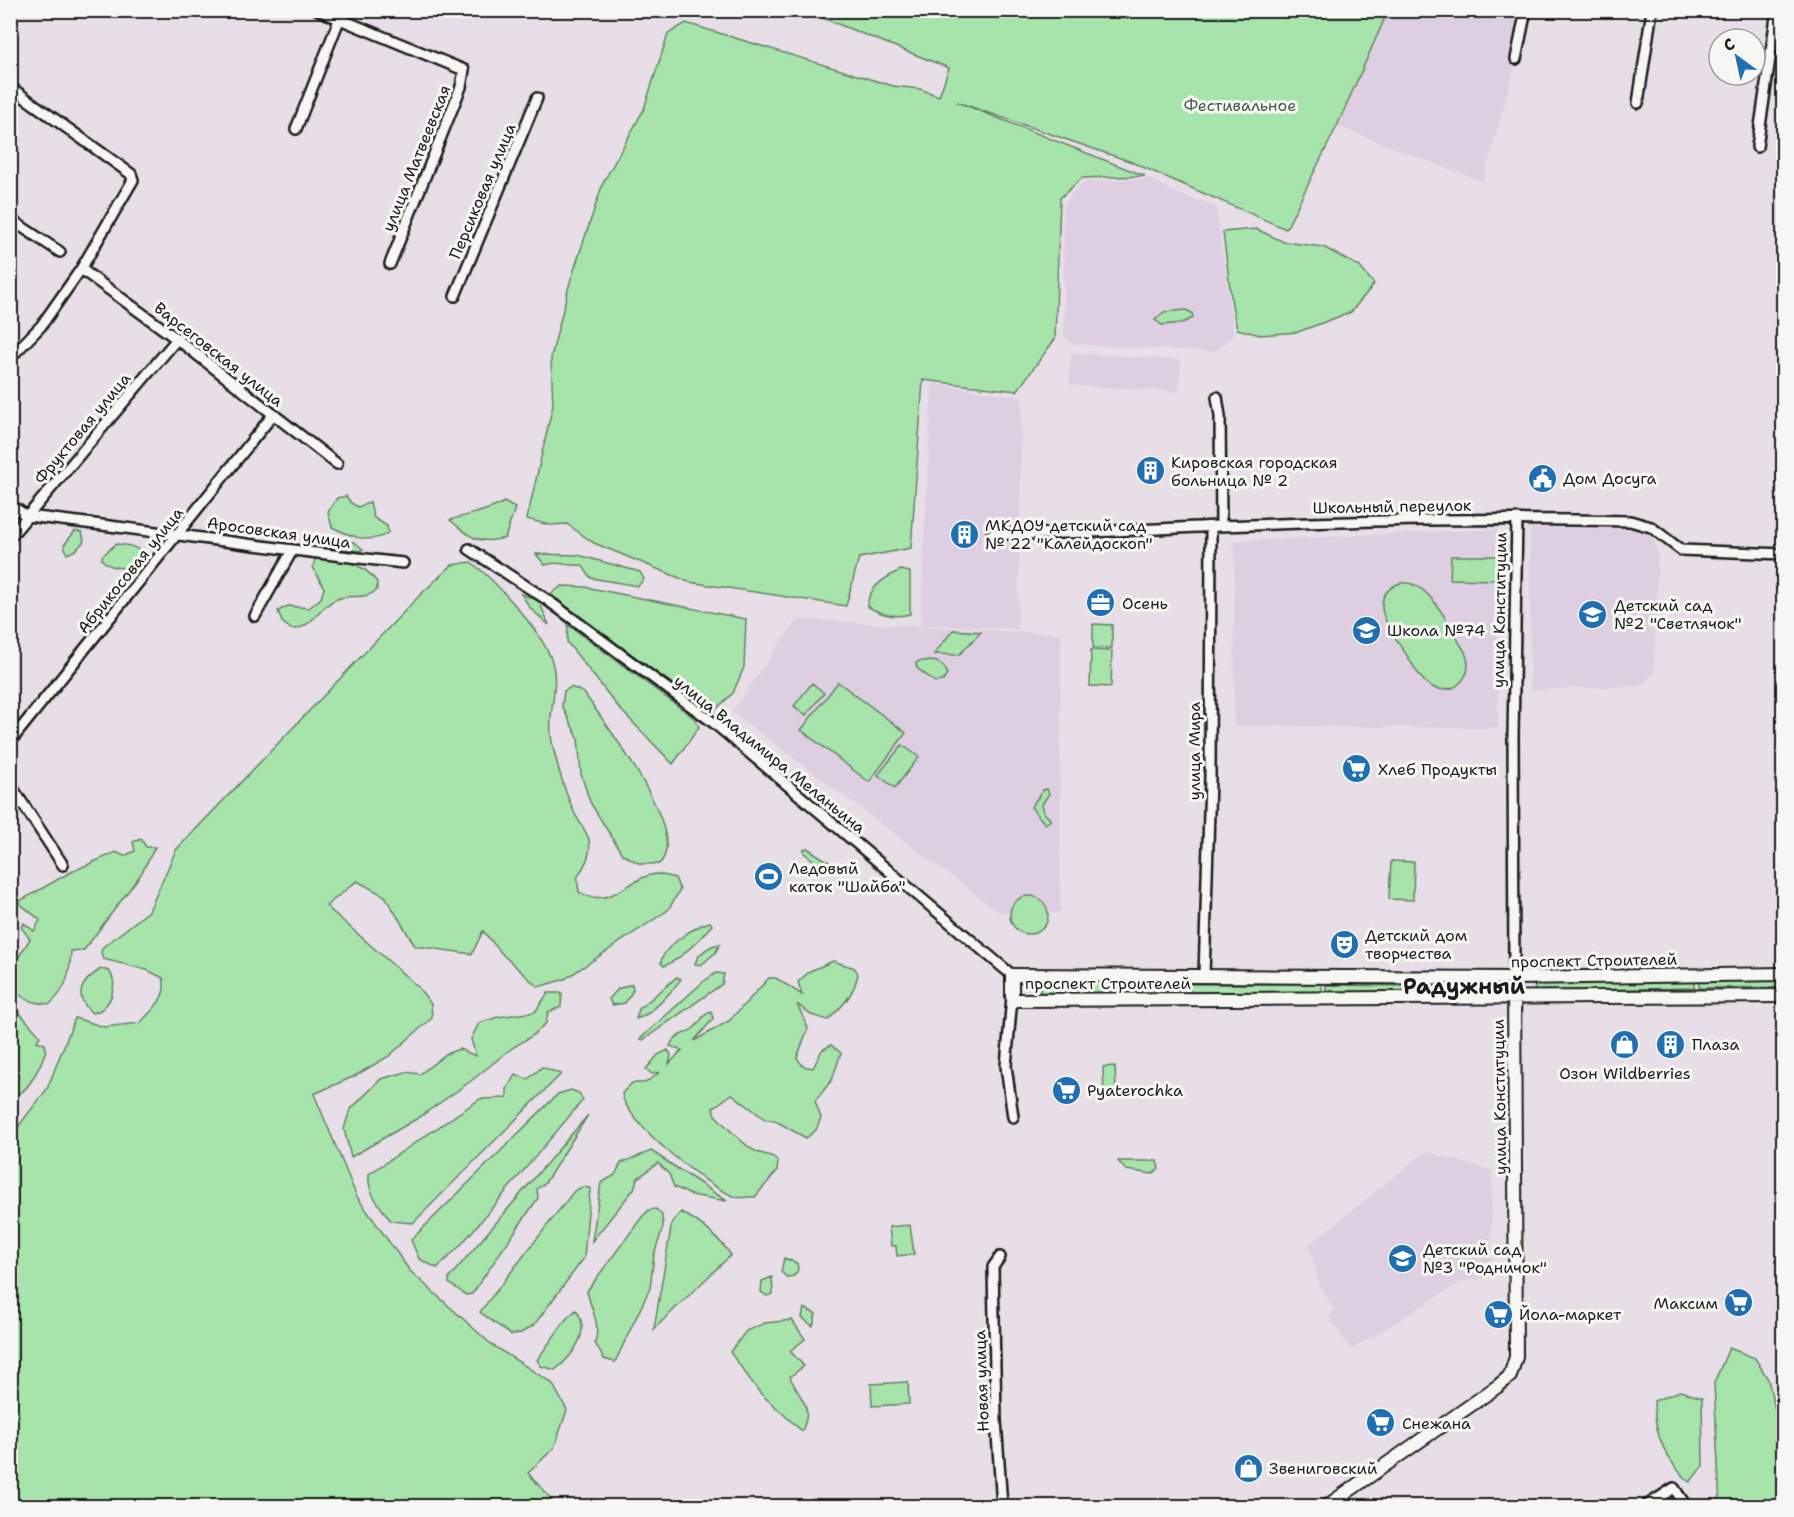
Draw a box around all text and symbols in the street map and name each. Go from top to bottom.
north arrow [1707,27,1767,87]
text: С [1719,33,1739,56]
street label: улица Матвеевская [377,82,455,235]
park label: Фестивальное [1184,95,1296,116]
street label: Персиковая улица [444,120,521,262]
street label: Варсеговская улица [150,297,288,411]
street label: Фруктовая улица [30,368,135,488]
place label: Кировская городская больница № 2 [1171,452,1338,491]
building icon: Кировская городская больница № 2 [1134,455,1166,487]
public building icon: Дом Досуга [1526,462,1558,494]
place label: Дом Досуга [1563,468,1657,489]
street label: Школьный переулок [1312,495,1472,518]
street label: Абрикосовая улица [73,503,188,638]
street label: Аросовская улица [206,512,352,553]
place label: МКДОУ детский сад № 22 "Калейдоскоп" [985,515,1153,554]
building icon: МКДОУ детский сад № 22 "Калейдоскоп" [948,518,980,550]
street label: улица Конституции [1488,532,1511,688]
office icon: Осень [1085,587,1117,619]
place label: Осень [1122,593,1168,614]
place label: Детский сад №2 "Светлячок" [1614,595,1742,634]
school or university icon: Детский сад №2 "Светлячок" [1577,598,1609,630]
school or university icon: Школа №74 [1350,614,1382,646]
place label: Школа №74 [1387,620,1485,641]
street label: улица Владимира Меланьина [670,671,870,838]
street label: улица Мира [1184,702,1205,800]
supermarket icon: Хлеб Продукты [1341,753,1373,785]
place label: Хлеб Продукты [1378,759,1497,780]
place label: Ледовый каток "Шайба" [789,858,906,897]
sports icon: Ледовый каток "Шайба" [752,861,784,893]
place label: Детский дом творчества [1365,925,1467,964]
theatre icon: Детский дом творчества [1328,928,1360,960]
street label: проспект Строителей [1511,949,1677,972]
district label: Радужный [1403,972,1525,1001]
street label: проспект Строителей [1025,973,1191,994]
street label: улица Конституции [1488,1019,1511,1175]
building icon: Плаза [1655,1028,1687,1060]
shop icon: Озон Wildberries [1609,1029,1641,1061]
place label: Плаза [1692,1034,1739,1055]
place label: Озон Wildberries [1559,1063,1691,1084]
supermarket icon: Pyaterochka [1050,1074,1082,1106]
place label: Pyaterochka [1087,1080,1183,1101]
place label: Детский сад №3 "Родничок" [1423,1239,1547,1278]
school or university icon: Детский сад №3 "Родничок" [1386,1242,1418,1274]
supermarket icon: Максим [1723,1287,1755,1319]
place label: Максим [1654,1293,1718,1314]
supermarket icon: Йола-маркет [1482,1298,1514,1330]
place label: Йола-маркет [1519,1304,1622,1325]
street label: Новая улица [969,1330,994,1432]
supermarket icon: Снежана [1365,1407,1397,1439]
place label: Снежана [1402,1413,1471,1434]
shop icon: Звениговский [1232,1452,1264,1484]
place label: Звениговский [1269,1458,1377,1479]

